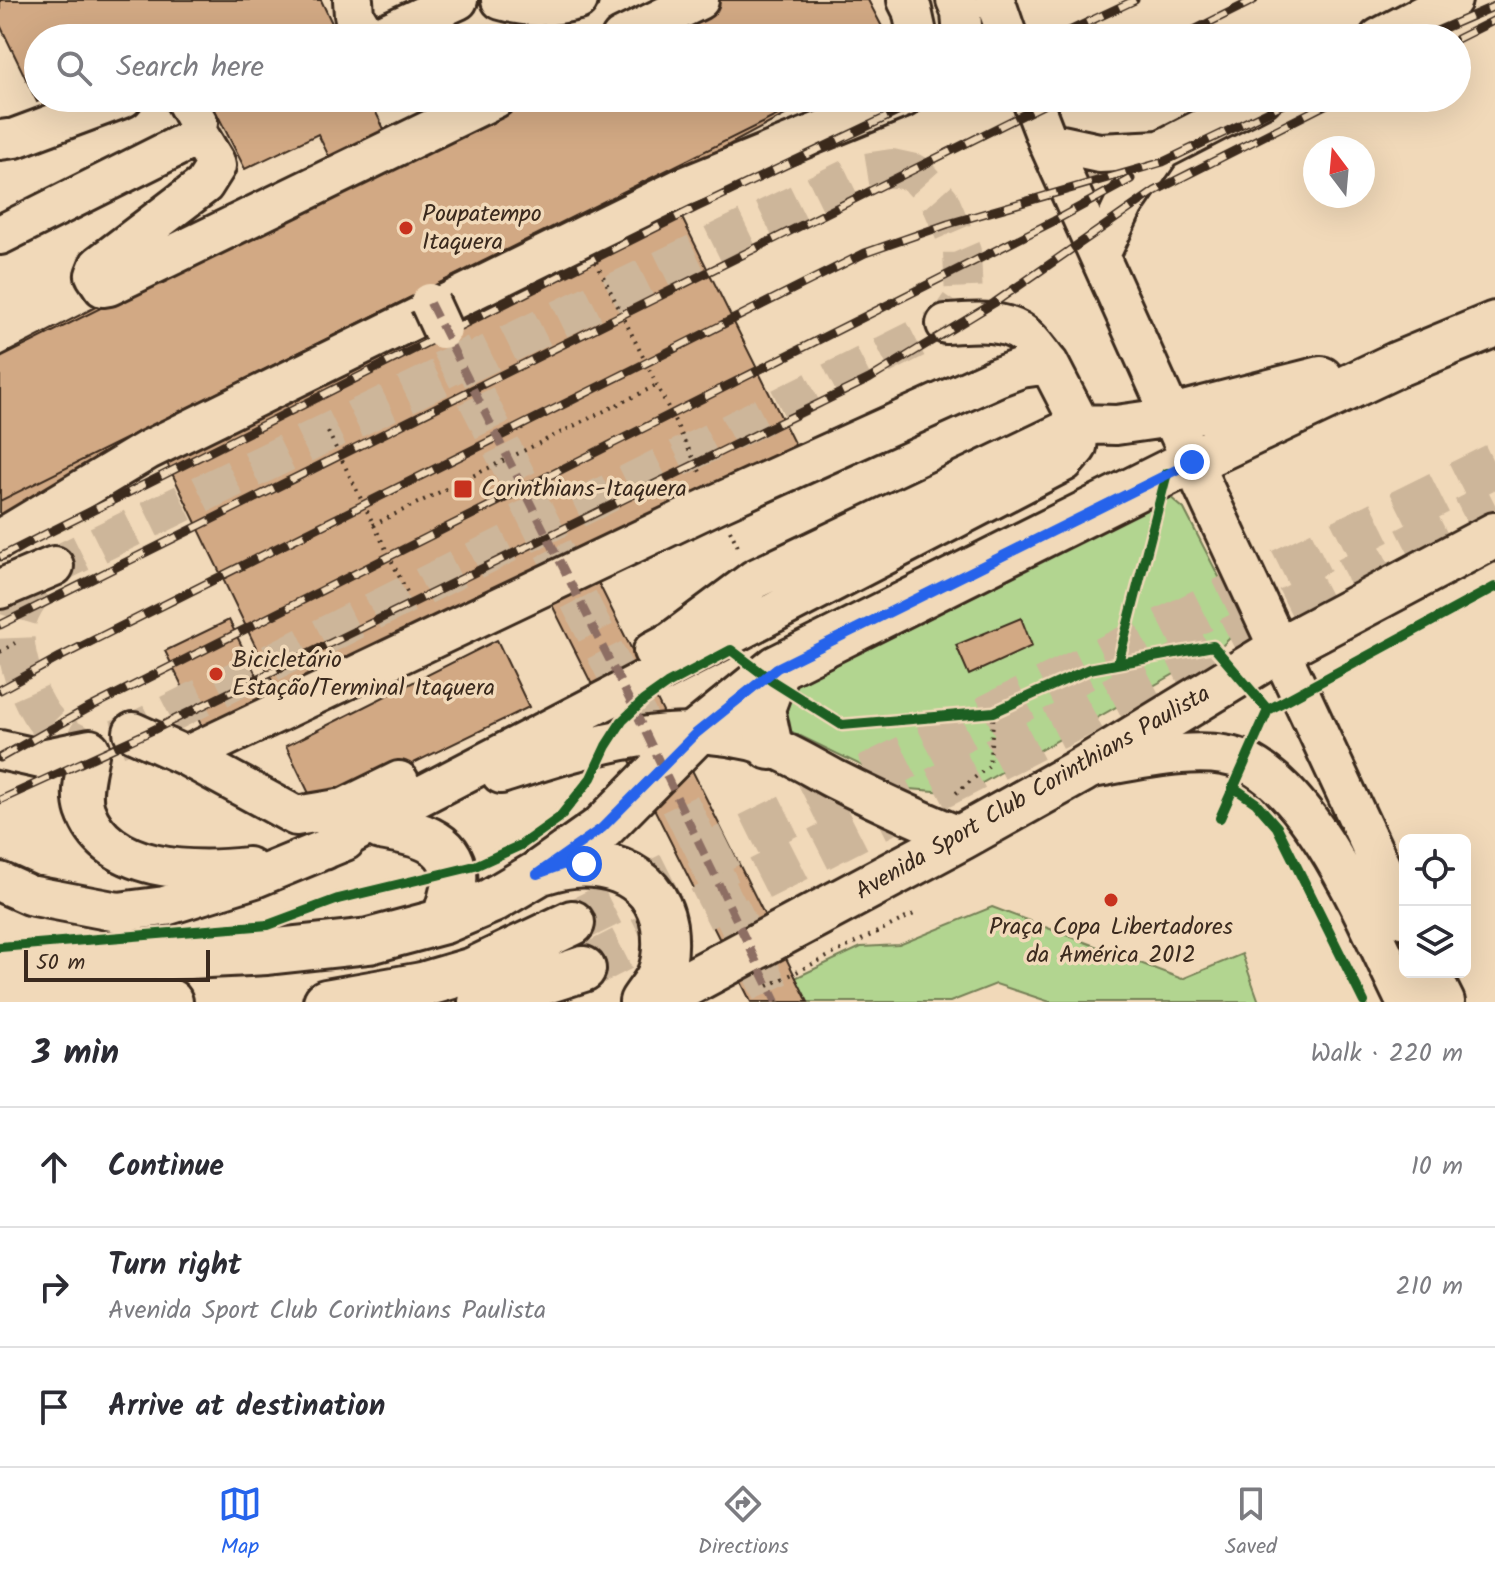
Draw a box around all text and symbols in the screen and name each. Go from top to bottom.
search box [24,24,1471,112]
text: Search here [116,44,264,92]
icon: search [52,46,96,90]
north arrow [1303,136,1375,208]
place label: Poupatempo Itaquera [422,195,542,262]
marker: Poupatempo Itaquera [397,219,415,237]
route end [1174,444,1210,480]
place label: Corinthians-Itaquera [481,470,687,509]
marker: Corinthians-Itaquera [452,478,474,500]
place label: Bicicletário Estação/Terminal Itaquera [232,641,495,708]
marker: Bicicletário Estação/Terminal Itaquera [207,665,225,683]
street label: Avenida Sport Club Corinthians Paulista [848,675,1218,911]
map controls [1399,834,1471,978]
button: locate [1399,834,1471,906]
route start [566,846,602,882]
marker: Praça Copa Libertadores da América 2012 [1102,891,1120,909]
button: layers [1399,906,1471,978]
place label: Praça Copa Libertadores da América 2012 [989,908,1233,975]
scale bar [24,946,210,982]
text: 50 m [36,946,85,981]
text: 3 min [32,1027,119,1081]
text: Walk · 220 m [1311,1033,1463,1075]
text: Continue [108,1143,224,1191]
icon: ahead [32,1145,76,1189]
text: 10 m [1411,1146,1463,1188]
text: Turn right [108,1242,241,1290]
icon: right [32,1265,76,1309]
text: 210 m [1396,1266,1463,1308]
text: Avenida Sport Club Corinthians Paulista [108,1290,546,1332]
text: Arrive at destination [108,1383,385,1431]
icon: arrive [32,1385,76,1429]
tab: Map [218,1482,262,1565]
tab: Directions [698,1482,789,1565]
tab: Saved [1225,1482,1277,1565]

